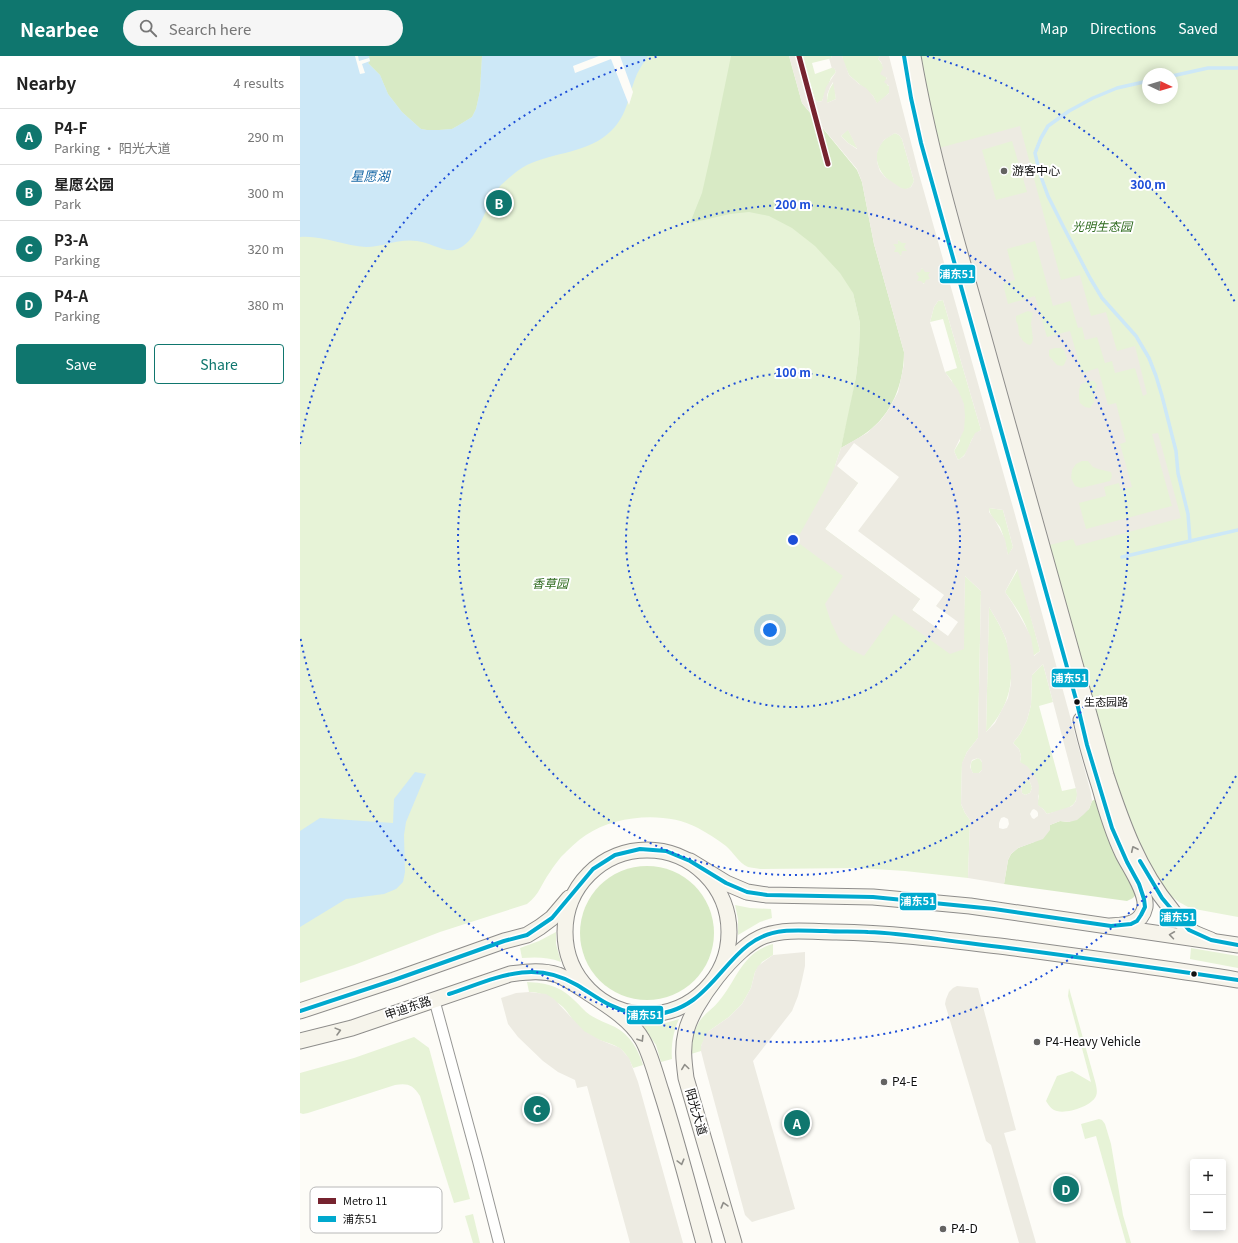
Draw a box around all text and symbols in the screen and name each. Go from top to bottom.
search box [123,10,403,46]
text: Nearbee [20,15,99,42]
icon: search [137,17,159,39]
text: Search here [169,18,251,39]
text: Map [1040,18,1068,38]
text: Directions [1090,18,1156,38]
text: Saved [1178,18,1218,38]
north arrow [1142,68,1178,104]
text: Nearby [16,70,76,95]
text: 4 results [233,73,284,92]
text: P4-F [54,117,87,138]
text: A [25,127,33,146]
text: 290 m [247,127,284,146]
text: Parking · 阳光大道 [54,138,171,157]
place label: 游客中心 [1012,161,1060,178]
water label: 星愿湖 [350,166,391,185]
marker: 游客中心 [999,166,1009,176]
text: 星愿公园 [54,173,114,194]
text: 300 m [1130,175,1166,192]
text: B [25,183,33,202]
text: 300 m [247,183,284,202]
pin: B [486,188,512,218]
text: Park [54,194,81,213]
text: 200 m [775,195,811,212]
park label: 光明生态园 [1072,217,1134,234]
text: P3-A [54,229,88,250]
text: C [25,239,33,258]
text: 320 m [247,239,284,258]
text: Parking [54,250,100,269]
line badge: 浦东51 [939,264,976,284]
text: 浦东51 [940,265,974,281]
text: P4-A [54,285,88,306]
text: D [24,295,34,314]
text: 380 m [247,295,284,314]
text: Parking [54,306,100,325]
button: Save [16,344,146,384]
button: Share [154,344,284,384]
text: 100 m [775,363,811,380]
centre of rings [786,533,800,547]
park label: 香草园 [532,574,570,591]
your location [760,620,780,640]
line badge: 浦东51 [1051,668,1089,688]
text: 浦东51 [1053,669,1087,685]
place label: 生态园路 [1084,693,1128,709]
marker: 生态园路 [1072,697,1082,707]
one-way arrow [1131,845,1139,853]
line badge: 浦东51 [899,892,937,911]
text: 浦东51 [901,892,935,908]
line badge: 浦东51 [1159,908,1197,927]
text: 浦东51 [1161,908,1195,924]
one-way arrow [1169,931,1176,940]
unlabelled marker [1189,969,1199,979]
street label: 申迪东路 [382,991,433,1022]
line badge: 浦东51 [626,1005,664,1025]
text: 浦东51 [628,1006,662,1022]
one-way arrow [334,1028,341,1036]
place label: P4-Heavy Vehicle [1045,1032,1141,1049]
one-way arrow [636,1035,643,1042]
marker: P4-Heavy Vehicle [1032,1037,1042,1047]
one-way arrow [681,1064,690,1070]
place label: P4-E [892,1072,918,1089]
marker: P4-E [879,1077,889,1087]
street label: 阳光大道 [683,1086,712,1137]
pin: C [524,1094,550,1124]
pin: A [784,1108,810,1138]
one-way arrow [677,1159,685,1165]
map controls [1190,1159,1226,1231]
button: + [1190,1159,1226,1195]
pin: D [1053,1174,1079,1204]
legend [310,1187,442,1233]
text: Metro 11 [343,1192,387,1208]
button: − [1190,1195,1226,1231]
one-way arrow [720,1202,729,1209]
text: 浦东51 [343,1210,377,1226]
place label: P4-D [951,1219,978,1236]
marker: P4-D [938,1224,948,1234]

